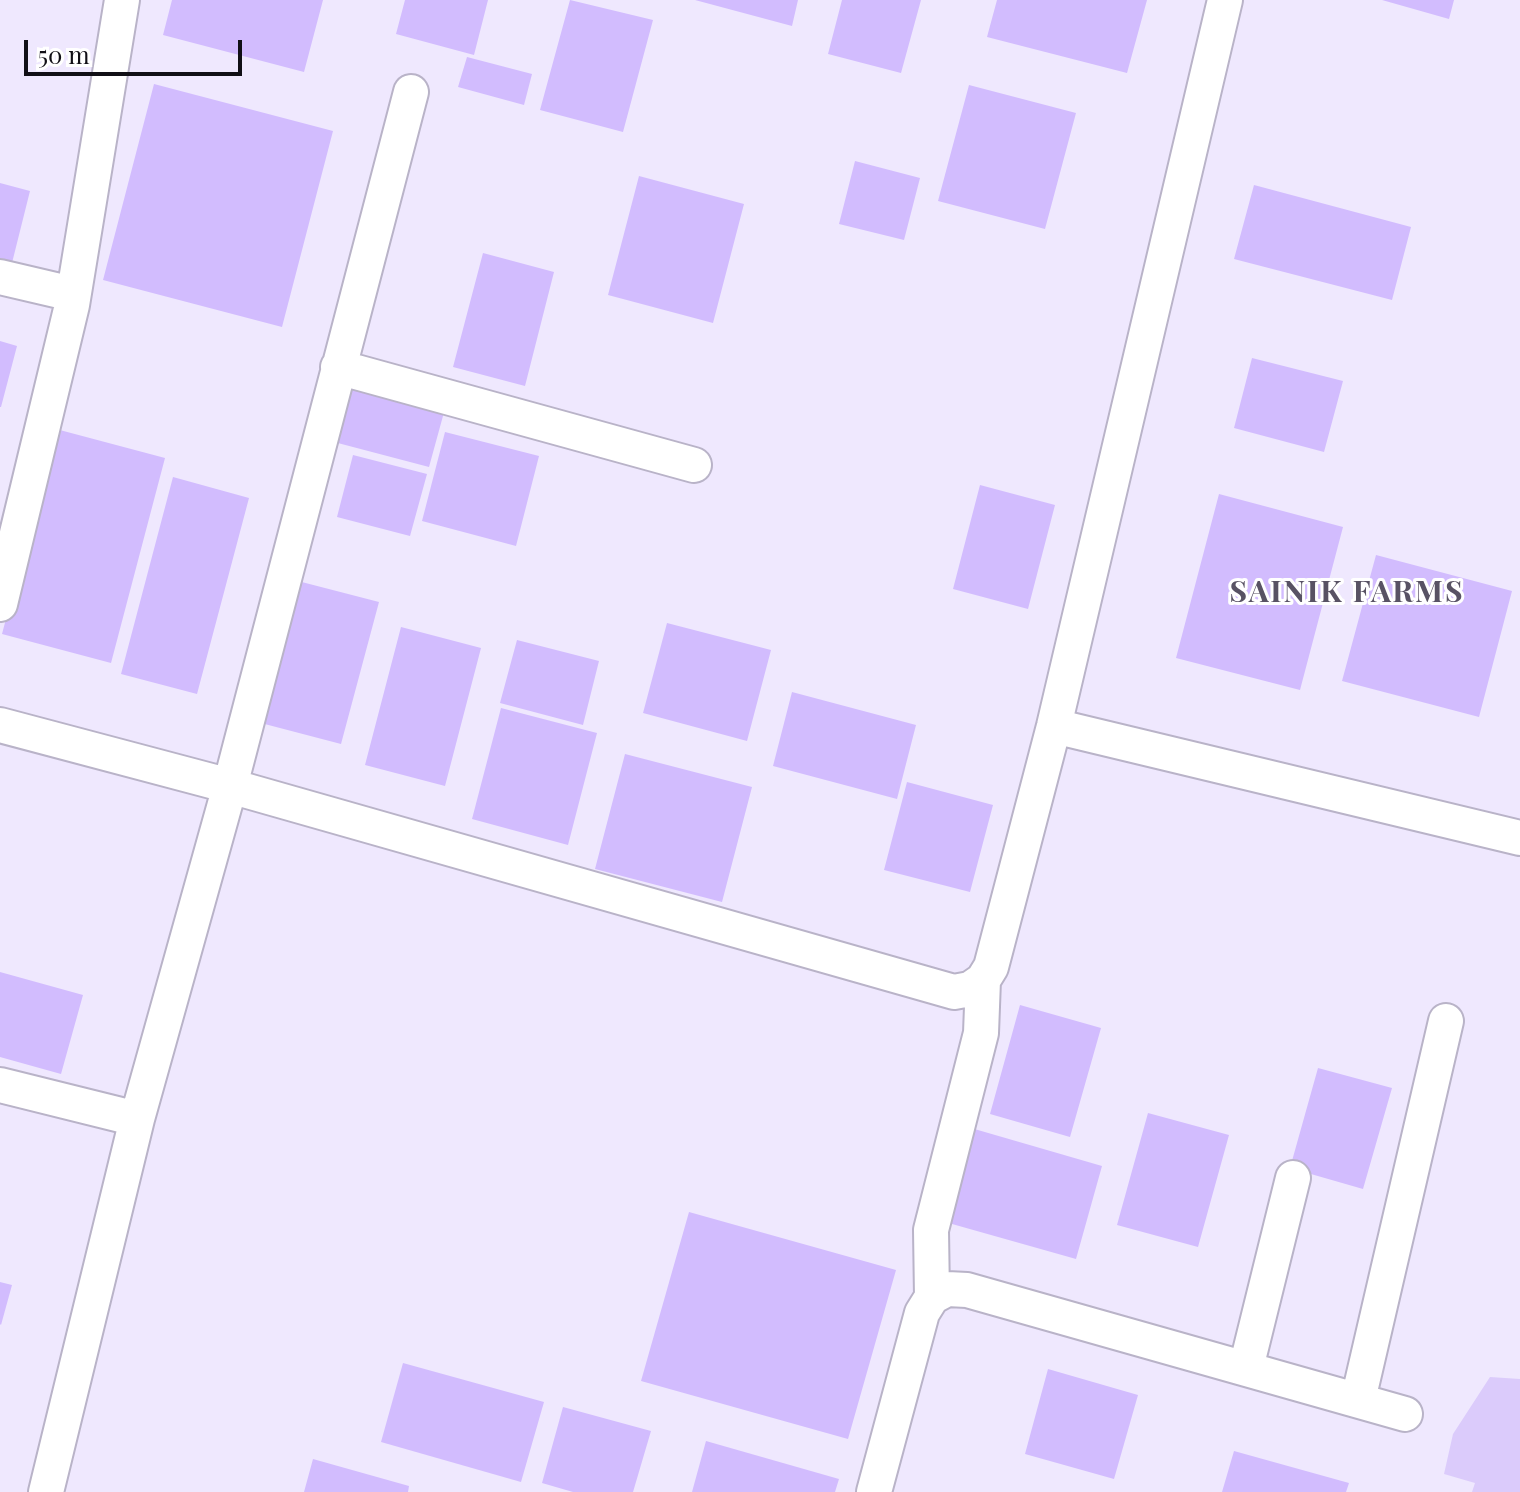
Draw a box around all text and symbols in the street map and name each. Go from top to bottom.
scale bar [28,24,246,74]
text: 50 m [38,38,90,70]
district label: SAINIK FARMS [1230,575,1464,611]

